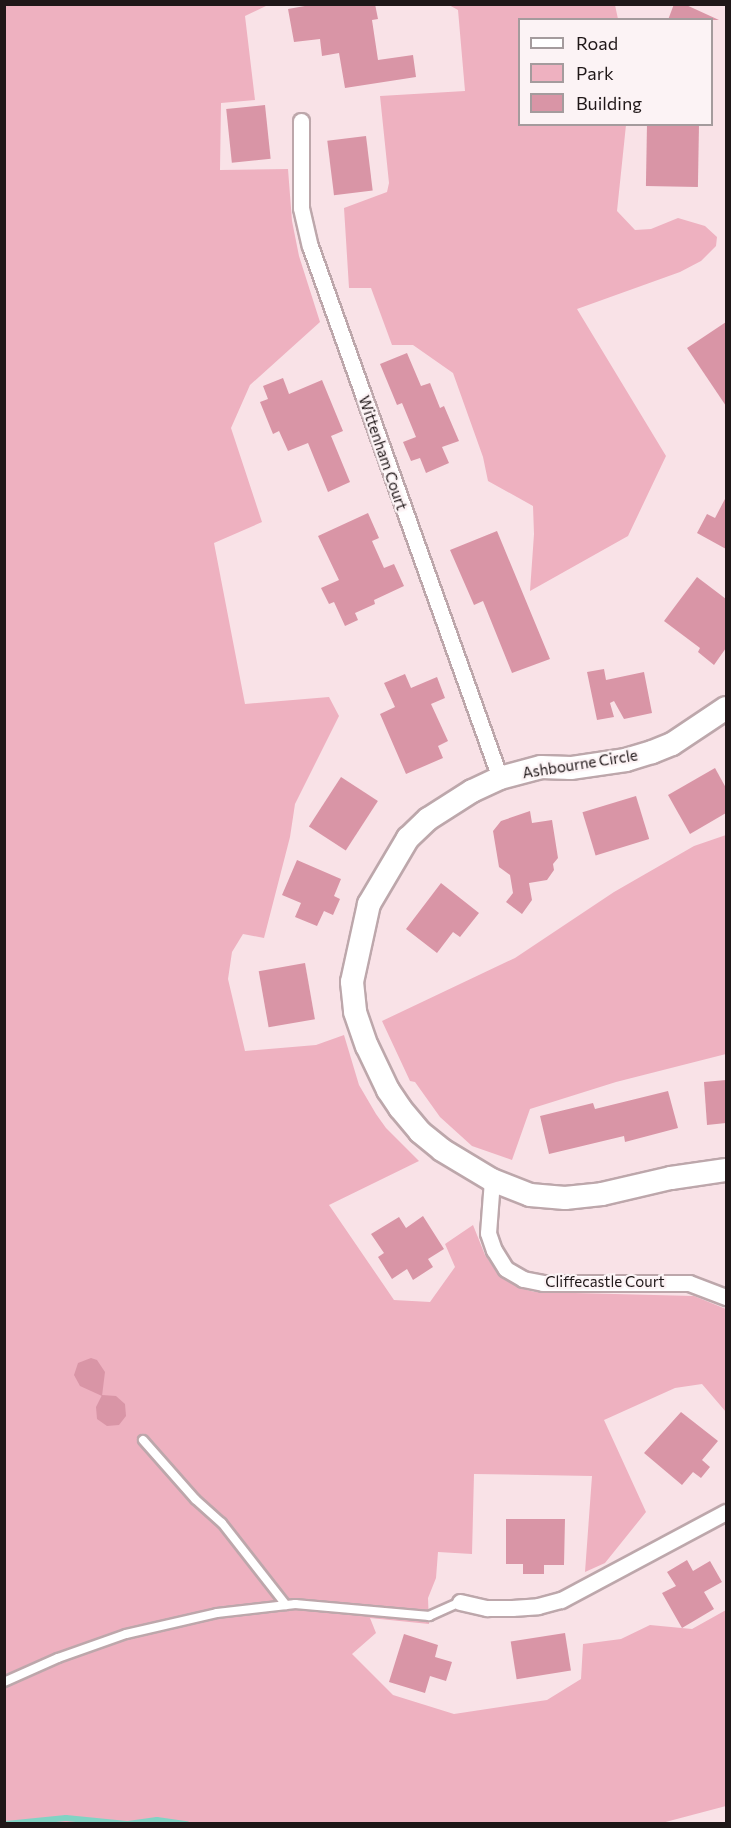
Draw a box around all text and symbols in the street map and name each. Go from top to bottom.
legend [518,18,713,126]
text: Road [576,32,618,54]
text: Park [576,62,614,84]
text: Building [576,92,642,114]
street label: Wittenham Court [355,393,411,513]
street label: Ashbourne Circle [521,746,639,782]
street label: Cliffecastle Court [545,1273,665,1291]

